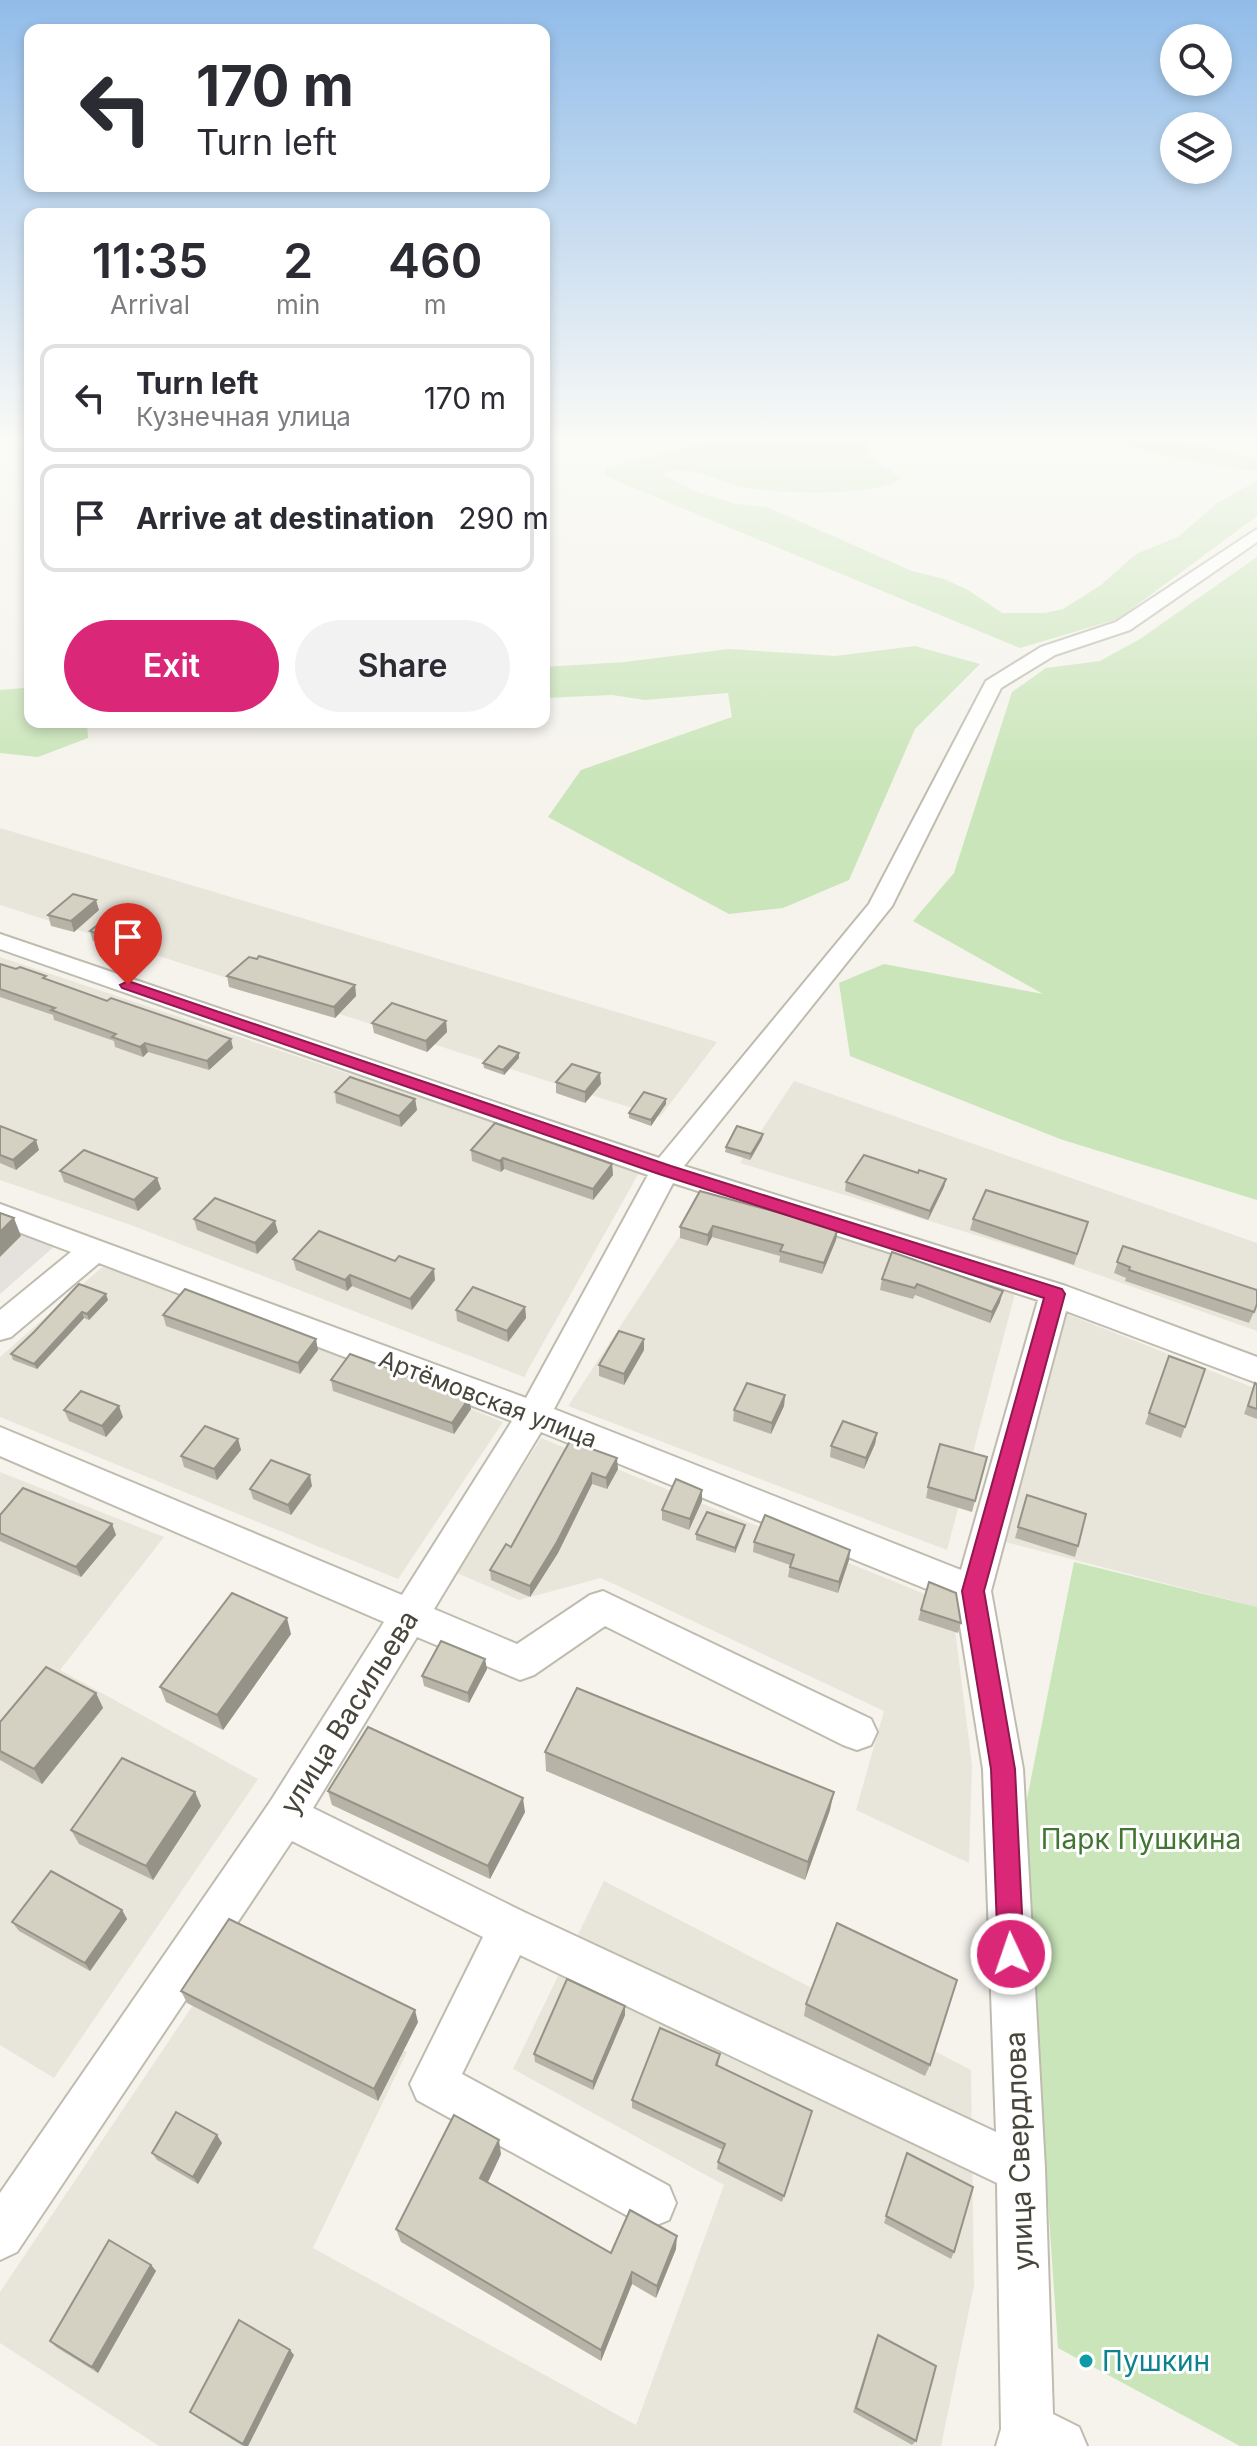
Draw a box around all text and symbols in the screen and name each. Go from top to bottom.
map controls [1160,24,1232,184]
button: search [1160,24,1232,96]
text: 170 m [196,52,354,120]
icon: left [64,56,168,160]
button: layers [1160,112,1232,184]
text: Turn left [196,120,337,164]
text: 11:35 [92,231,208,290]
text: 2 [283,231,313,290]
text: 460 [388,231,482,290]
text: Arrival [110,289,190,320]
text: min [276,289,320,320]
text: m [424,289,447,320]
text: Turn left [136,365,258,401]
icon: left [68,376,112,420]
text: 170 m [424,380,506,416]
text: Кузнечная улица [136,401,351,432]
icon: arrive [68,496,112,540]
text: Arrive at destination [136,500,434,536]
text: 290 m [458,500,549,536]
button: Exit [64,620,279,712]
button: Share [295,620,510,712]
pin [94,903,162,985]
icon: arrive [106,915,150,959]
street label: Артёмовская улица [375,1344,601,1454]
street label: улица Васильева [273,1604,425,1820]
park label: Парк Пушкина [1041,1822,1241,1856]
position arrow [969,1912,1053,1996]
street label: улица Свердлова [998,2031,1040,2271]
place label: Пушкин [1102,2344,1210,2378]
marker: Пушкин [1077,2352,1095,2370]

